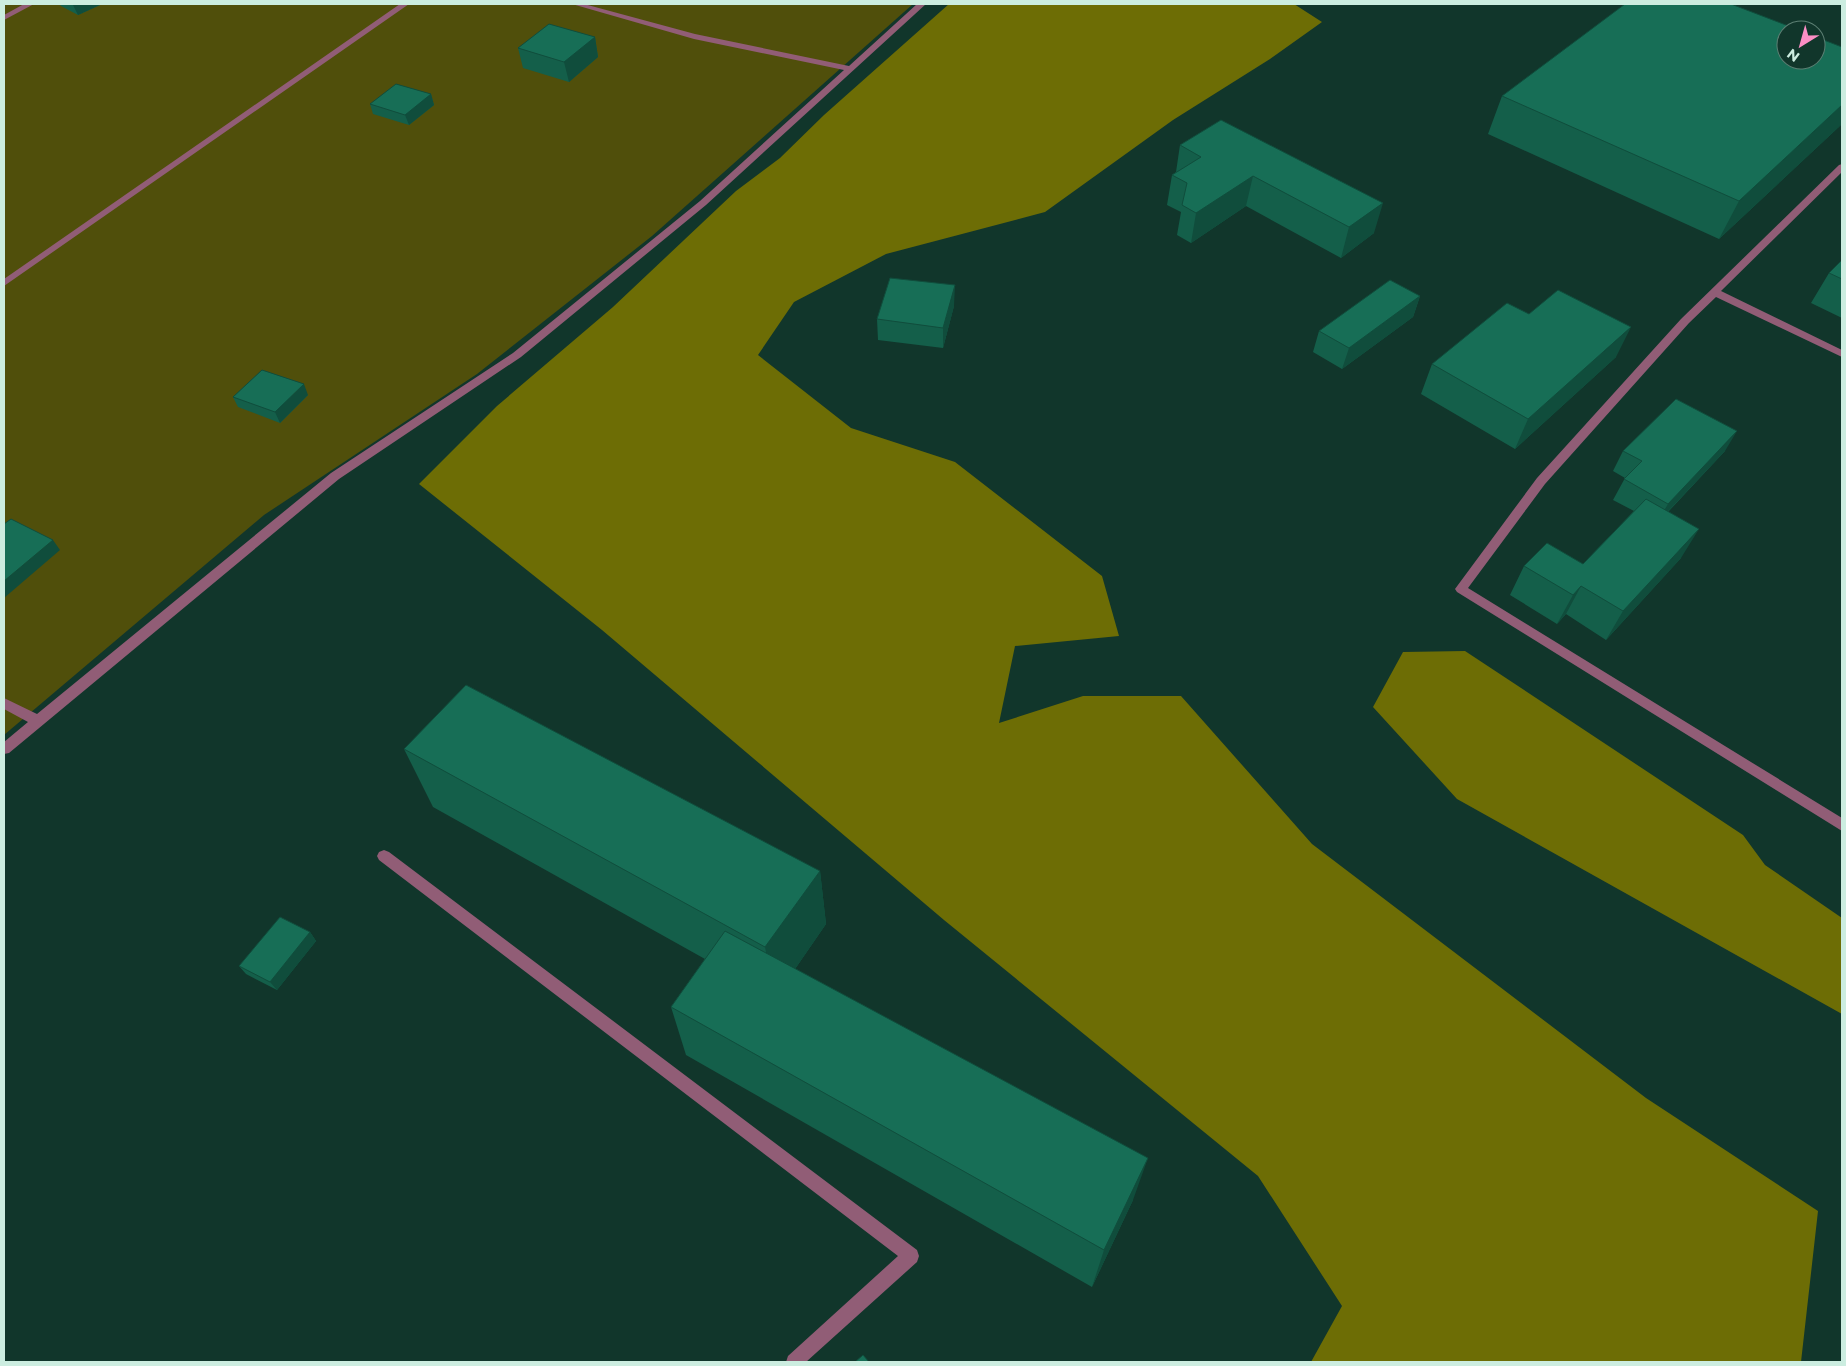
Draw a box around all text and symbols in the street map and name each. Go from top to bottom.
north arrow [1776,20,1826,70]
text: N [1783,45,1803,66]

